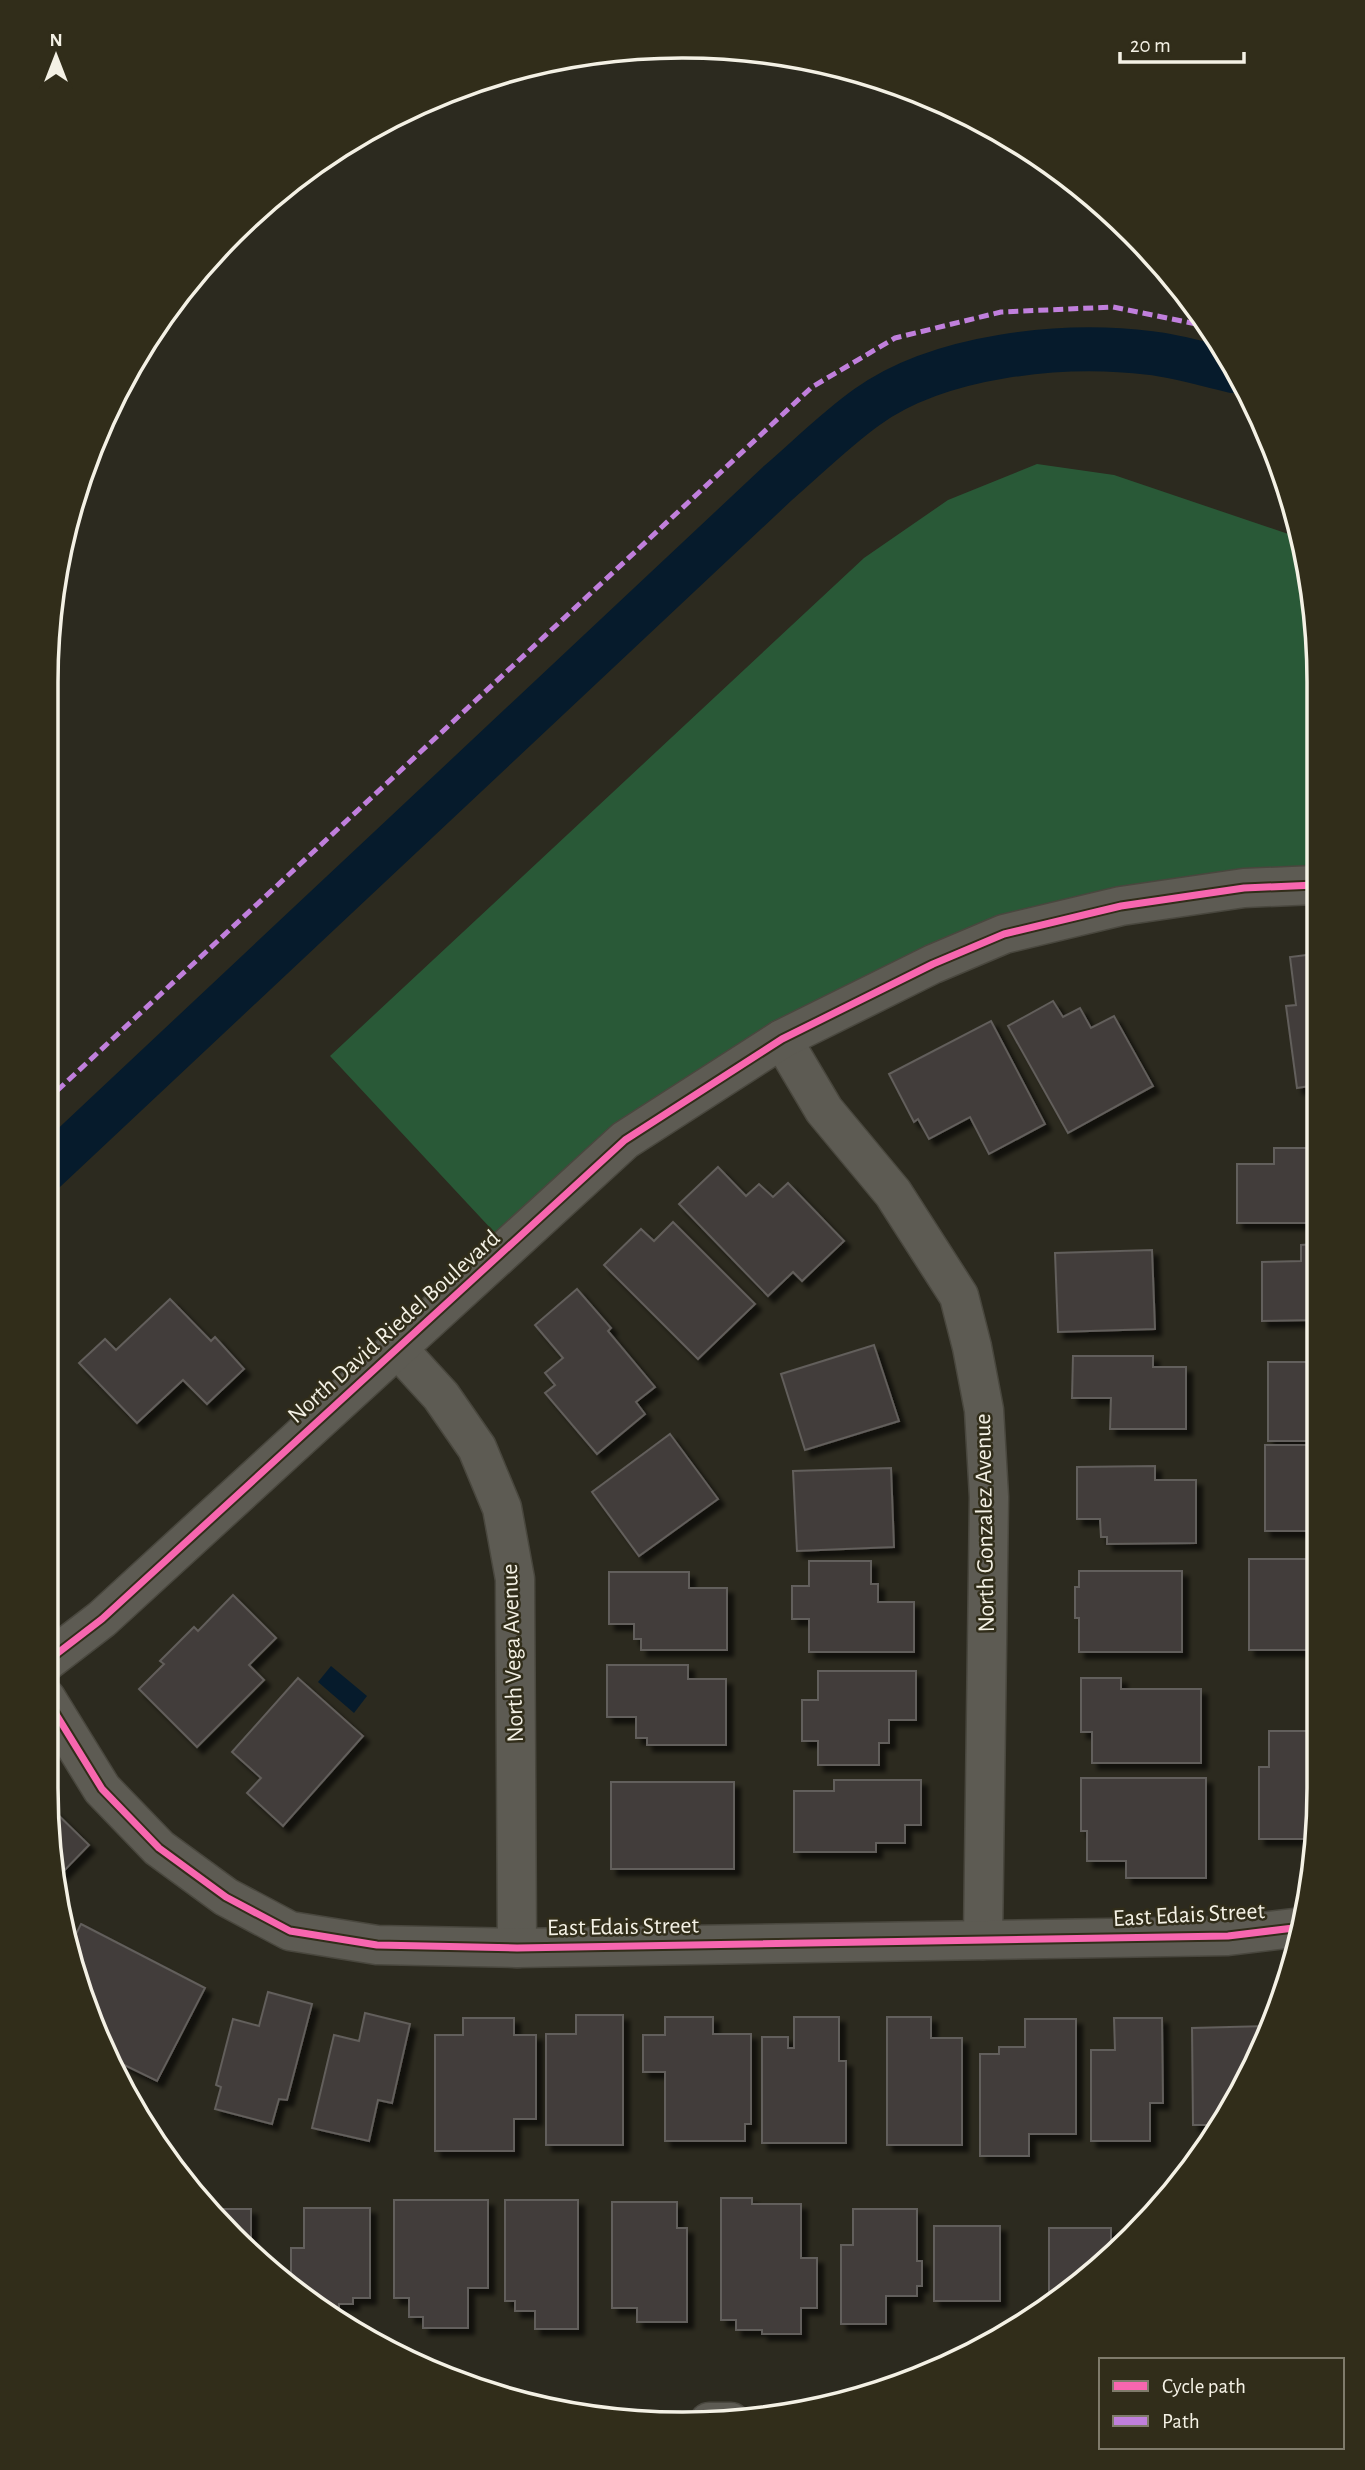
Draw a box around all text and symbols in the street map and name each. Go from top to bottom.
north arrow [21,21,91,91]
scale bar [1120,21,1244,65]
text: N [49,31,63,50]
text: 20 m [1130,35,1171,56]
street label: North David Riedel Boulevard [283,1226,505,1428]
street label: North Gonzalez Avenue [971,1413,999,1633]
street label: North Vega Avenue [498,1563,528,1743]
street label: East Edais Street [1112,1899,1266,1931]
street label: East Edais Street [547,1914,700,1940]
legend [1099,2358,1344,2449]
text: Cycle path [1162,2376,1246,2397]
text: Path [1162,2411,1200,2432]

